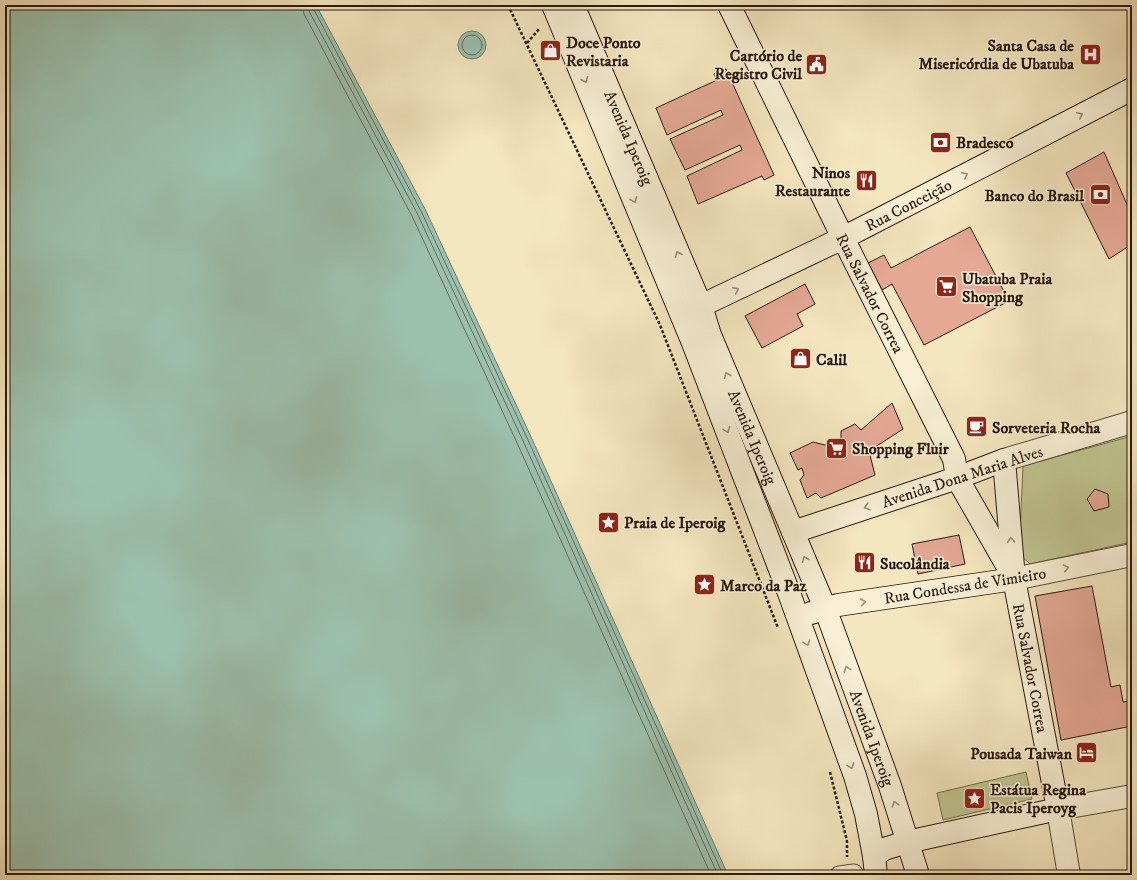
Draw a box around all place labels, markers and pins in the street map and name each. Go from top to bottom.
place label: Doce Ponto Revistaria [566,33,641,71]
place label: Santa Casa de Misericórdia de Ubatuba [919,36,1075,74]
shop icon: Doce Ponto Revistaria [537,38,563,64]
hospital icon: Santa Casa de Misericórdia de Ubatuba [1077,41,1103,67]
place label: Cartório de Registro Civil [715,46,803,84]
public building icon: Cartório de Registro Civil [804,51,830,77]
bank icon: Bradesco [928,129,954,155]
place label: Bradesco [956,133,1014,153]
place label: Ninos Restaurante [775,163,851,201]
restaurant icon: Ninos Restaurante [853,168,879,194]
bank icon: Banco do Brasil [1087,182,1113,208]
place label: Banco do Brasil [984,186,1085,206]
place label: Ubatuba Praia Shopping [962,269,1053,307]
supermarket icon: Ubatuba Praia Shopping [934,274,960,300]
shop icon: Calil [788,346,814,372]
place label: Calil [816,350,848,370]
cafe icon: Sorveteria Rocha [963,414,989,440]
place label: Sorveteria Rocha [992,418,1102,438]
supermarket icon: Shopping Fluir [824,435,850,461]
place label: Shopping Fluir [852,439,950,459]
place icon: Praia de Iperoig [595,509,621,535]
place label: Praia de Iperoig [624,513,726,533]
restaurant icon: Sucolândia [851,550,877,576]
place label: Sucolândia [880,554,951,574]
place icon: Marco da Paz [692,572,718,598]
place label: Marco da Paz [720,576,807,596]
hotel icon: Pousada Taiwan [1074,740,1100,766]
place label: Pousada Taiwan [970,744,1073,764]
place label: Estátua Regina Pacis Iperoyg [990,780,1087,818]
place icon: Estátua Regina Pacis Iperoyg [961,785,987,811]

